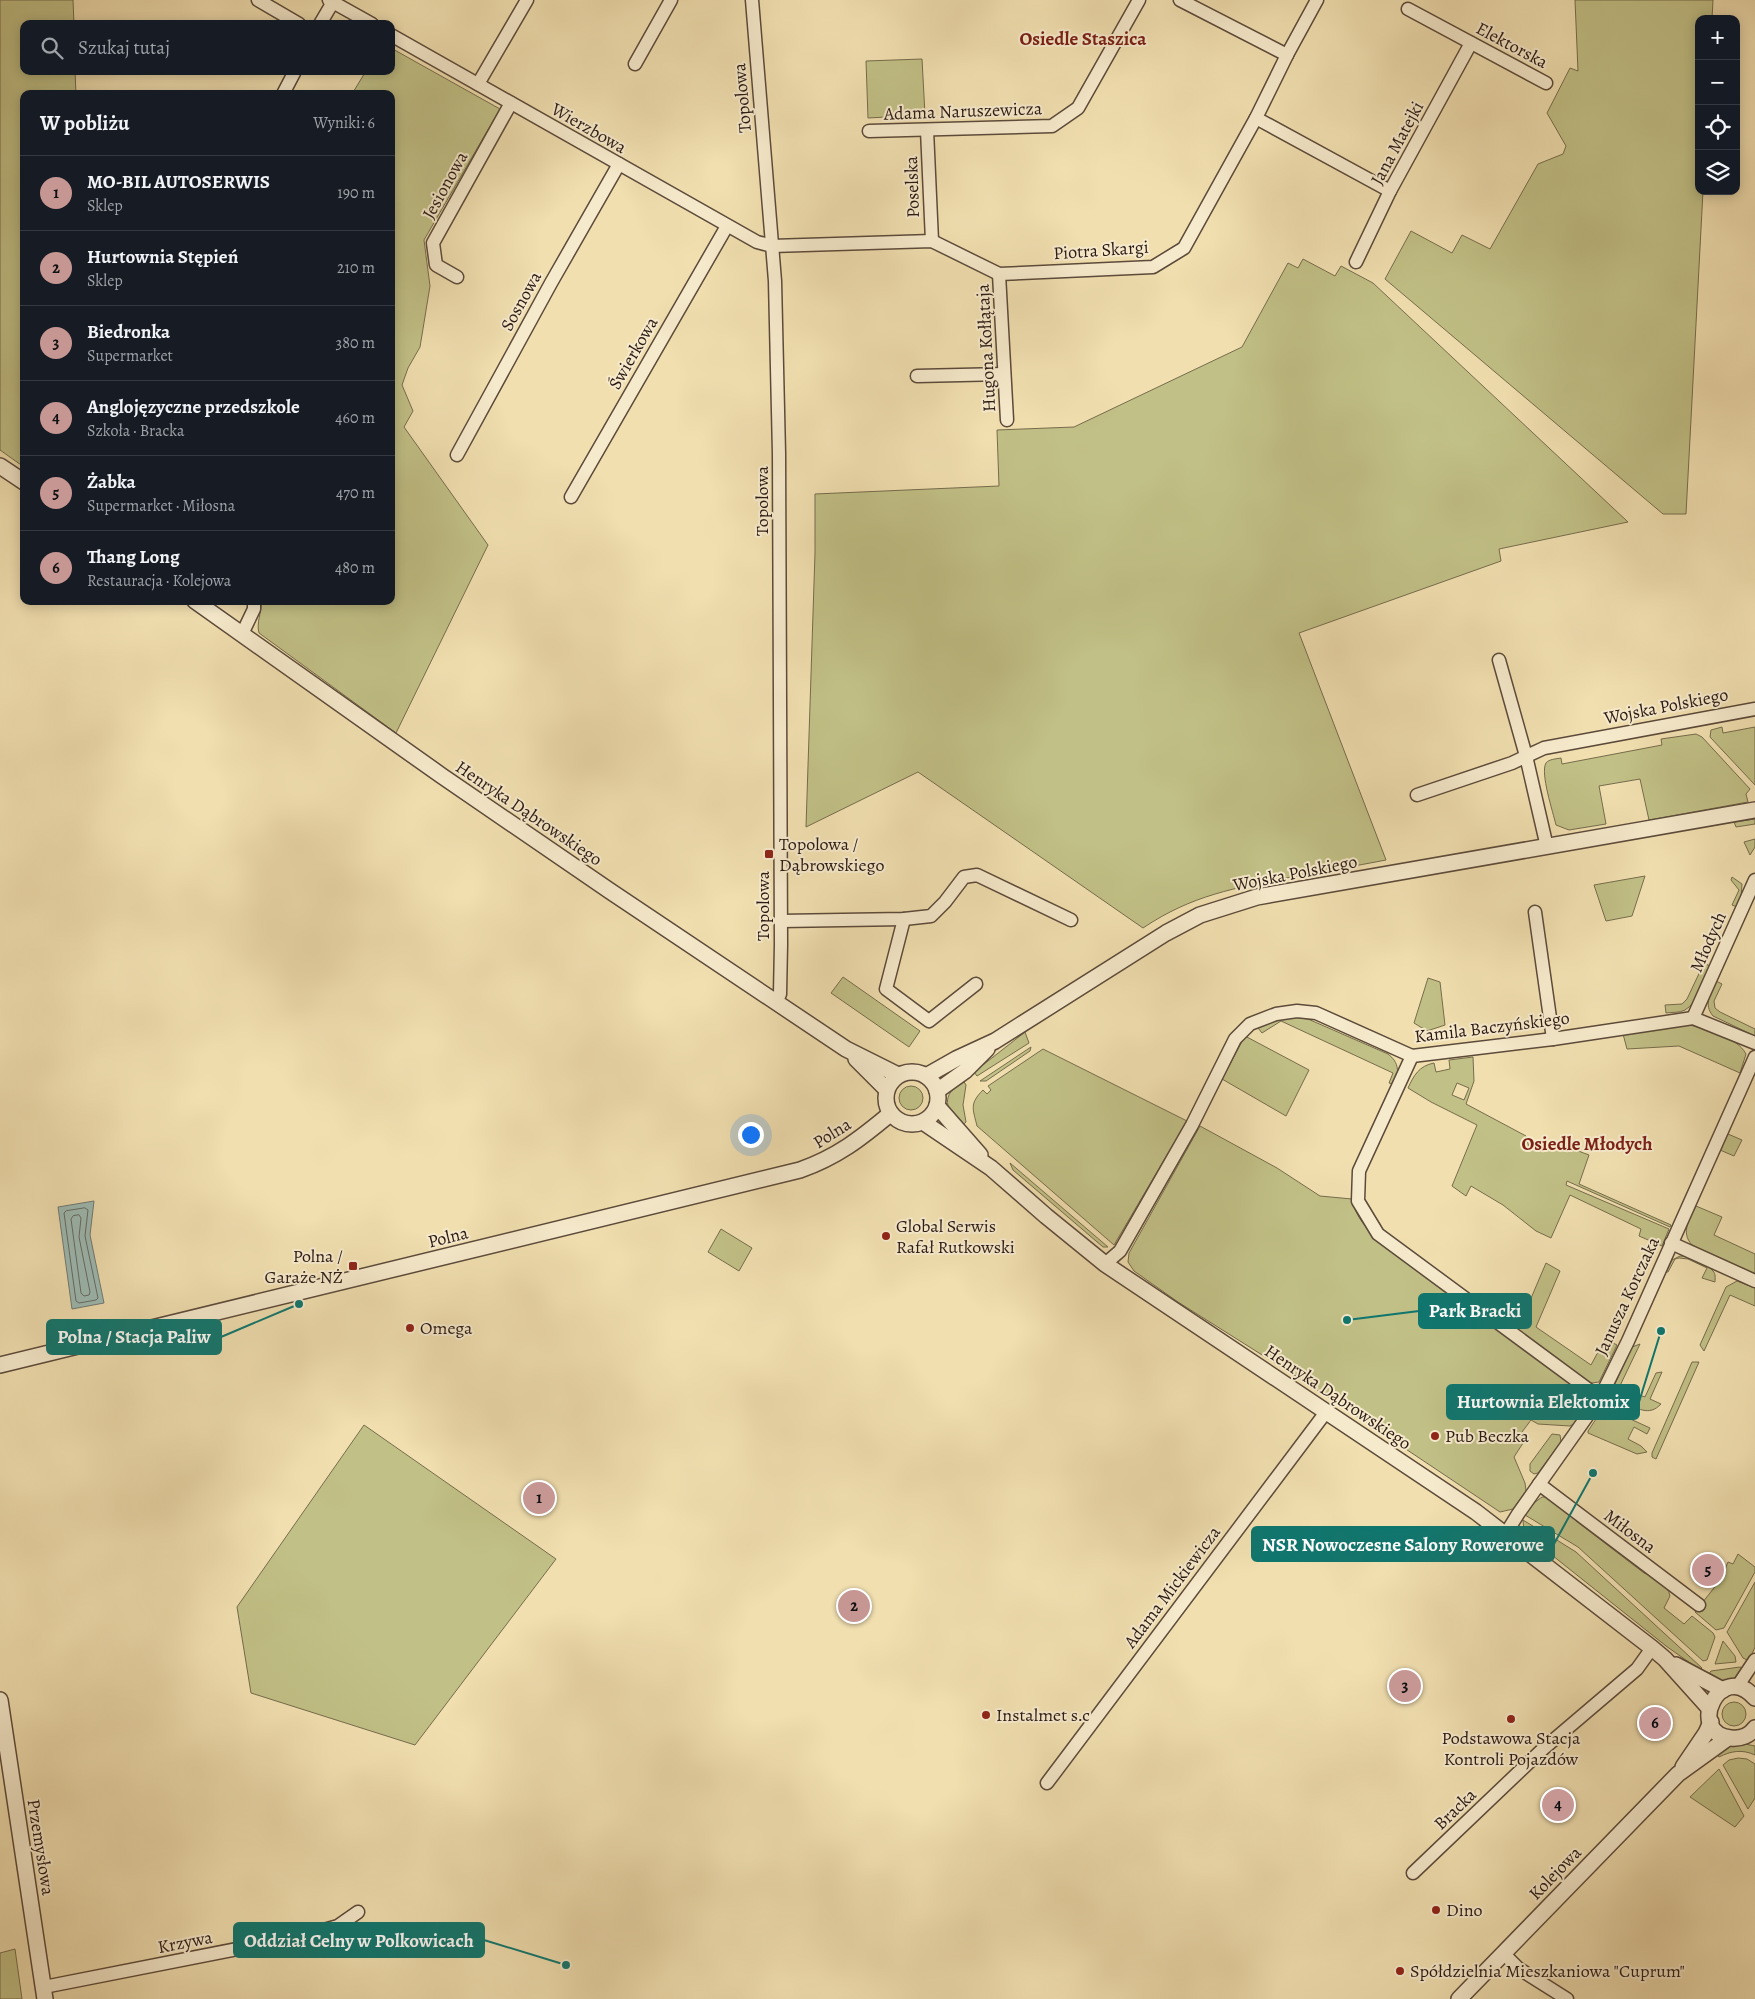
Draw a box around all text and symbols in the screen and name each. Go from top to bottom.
map controls [1695,15,1740,195]
button: + [1695,15,1740,60]
street label: Elektorska [1472,16,1553,74]
search box [20,20,395,75]
district label: Osiedle Staszica [1019,26,1147,52]
icon: search [38,34,66,62]
text: Szukaj tutaj [78,35,170,61]
button: − [1695,60,1740,105]
street label: Topolowa [727,61,757,134]
street label: Wierzbowa [546,96,631,159]
street label: Adama Naruszewicza [882,96,1043,126]
street label: Jana Matejki [1365,97,1429,189]
button: locate [1695,105,1740,150]
text: W pobliżu [40,109,129,137]
text: Wyniki: 6 [313,112,375,134]
street label: Jesionowa [417,146,474,223]
button: layers [1695,150,1740,195]
street label: Poselska [899,155,925,218]
text: MO-BIL AUTOSERWIS [87,169,270,195]
text: 1 [53,182,59,204]
text: 190 m [337,182,375,204]
text: Sklep [87,195,123,217]
street label: Piotra Skargi [1052,235,1150,265]
text: Hurtownia Stępień [87,244,238,270]
text: 2 [52,257,60,279]
text: 210 m [337,257,375,279]
street label: Sosnowa [495,266,547,335]
text: Sklep [87,270,123,292]
street label: Hugona Kołłątaja [971,283,1001,413]
street label: Świerkowa [603,312,664,394]
text: Biedronka [87,319,170,345]
text: 3 [53,332,59,354]
text: 380 m [336,332,375,354]
text: Supermarket [87,345,173,367]
text: Anglojęzyczne przedszkole [87,394,300,420]
text: 4 [52,407,60,429]
text: 460 m [335,407,375,429]
text: Szkoła · Bracka [87,420,184,442]
street label: Topolowa [750,465,774,536]
text: Żabka [87,469,136,495]
text: 5 [53,482,59,504]
text: 470 m [336,482,375,504]
text: Supermarket · Miłosna [87,495,235,517]
text: Thang Long [87,544,180,570]
text: 6 [52,557,60,579]
text: 480 m [335,557,375,579]
text: Restauracja · Kolejowa [87,570,231,592]
street label: Wojska Polskiego [1601,682,1730,730]
street label: Henryka Dąbrowskiego [451,755,607,871]
place label: Topolowa / Dąbrowskiego [779,832,884,877]
marker: Topolowa / Dąbrowskiego [763,848,775,860]
street label: Wojska Polskiego [1230,849,1359,897]
street label: Topolowa [751,870,775,941]
street label: Młodych [1684,908,1732,976]
street label: Kamila Baczyńskiego [1413,1006,1571,1048]
street label: Polna [808,1112,856,1154]
your location [738,1122,764,1148]
district label: Osiedle Młodych [1522,1131,1652,1157]
place label: Global Serwis Rafał Rutkowski [896,1214,1015,1259]
street label: Polna [425,1220,471,1254]
marker: Global Serwis Rafał Rutkowski [880,1230,892,1242]
street label: Janusza Korczaka [1589,1232,1665,1359]
place label: Polna / Garaże NŻ [265,1244,343,1289]
marker: Polna / Garaże NŻ [347,1260,359,1272]
callout: Park Bracki [1419,1294,1531,1328]
text: Park Bracki [1429,1298,1522,1324]
place label: Omega [420,1316,473,1340]
callout: Polna / Stacja Paliw [47,1320,221,1354]
marker: Omega [404,1322,416,1334]
text: Polna / Stacja Paliw [57,1324,212,1350]
street label: Henryka Dąbrowskiego [1260,1339,1416,1455]
callout: Hurtownia Elektomix [1447,1385,1639,1419]
text: Hurtownia Elektomix [1457,1389,1630,1415]
place label: Pub Beczka [1445,1424,1529,1448]
marker: Pub Beczka [1429,1430,1441,1442]
pin: 1 [523,1479,555,1517]
street label: Miłosna [1599,1504,1661,1559]
street label: Adama Mickiewicza [1118,1521,1226,1654]
callout: NSR Nowoczesne Salony Rowerowe [1252,1527,1554,1561]
text: NSR Nowoczesne Salony Rowerowe [1262,1532,1544,1558]
pin: 5 [1692,1551,1724,1589]
pin: 2 [838,1587,870,1625]
pin: 3 [1389,1667,1421,1705]
place label: Instalmet s.c [996,1703,1090,1727]
pin: 6 [1639,1704,1671,1742]
marker: Instalmet s.c [980,1709,992,1721]
marker: Podstawowa Stacja Kontroli Pojazdów [1505,1713,1517,1725]
place label: Podstawowa Stacja Kontroli Pojazdów [1442,1726,1581,1771]
street label: Bracka [1429,1782,1482,1835]
pin: 4 [1542,1786,1574,1824]
street label: Przemysłowa [22,1797,61,1897]
street label: Kolejowa [1523,1840,1587,1905]
place label: Dino [1446,1898,1483,1922]
marker: Dino [1430,1904,1442,1916]
callout: Oddział Celny w Polkowicach [234,1923,484,1957]
street label: Krzywa [156,1925,215,1959]
text: Oddział Celny w Polkowicach [244,1928,474,1954]
place label: Spółdzielnia Mieszkaniowa "Cuprum" [1410,1959,1685,1983]
marker: Spółdzielnia Mieszkaniowa "Cuprum" [1394,1965,1406,1977]

